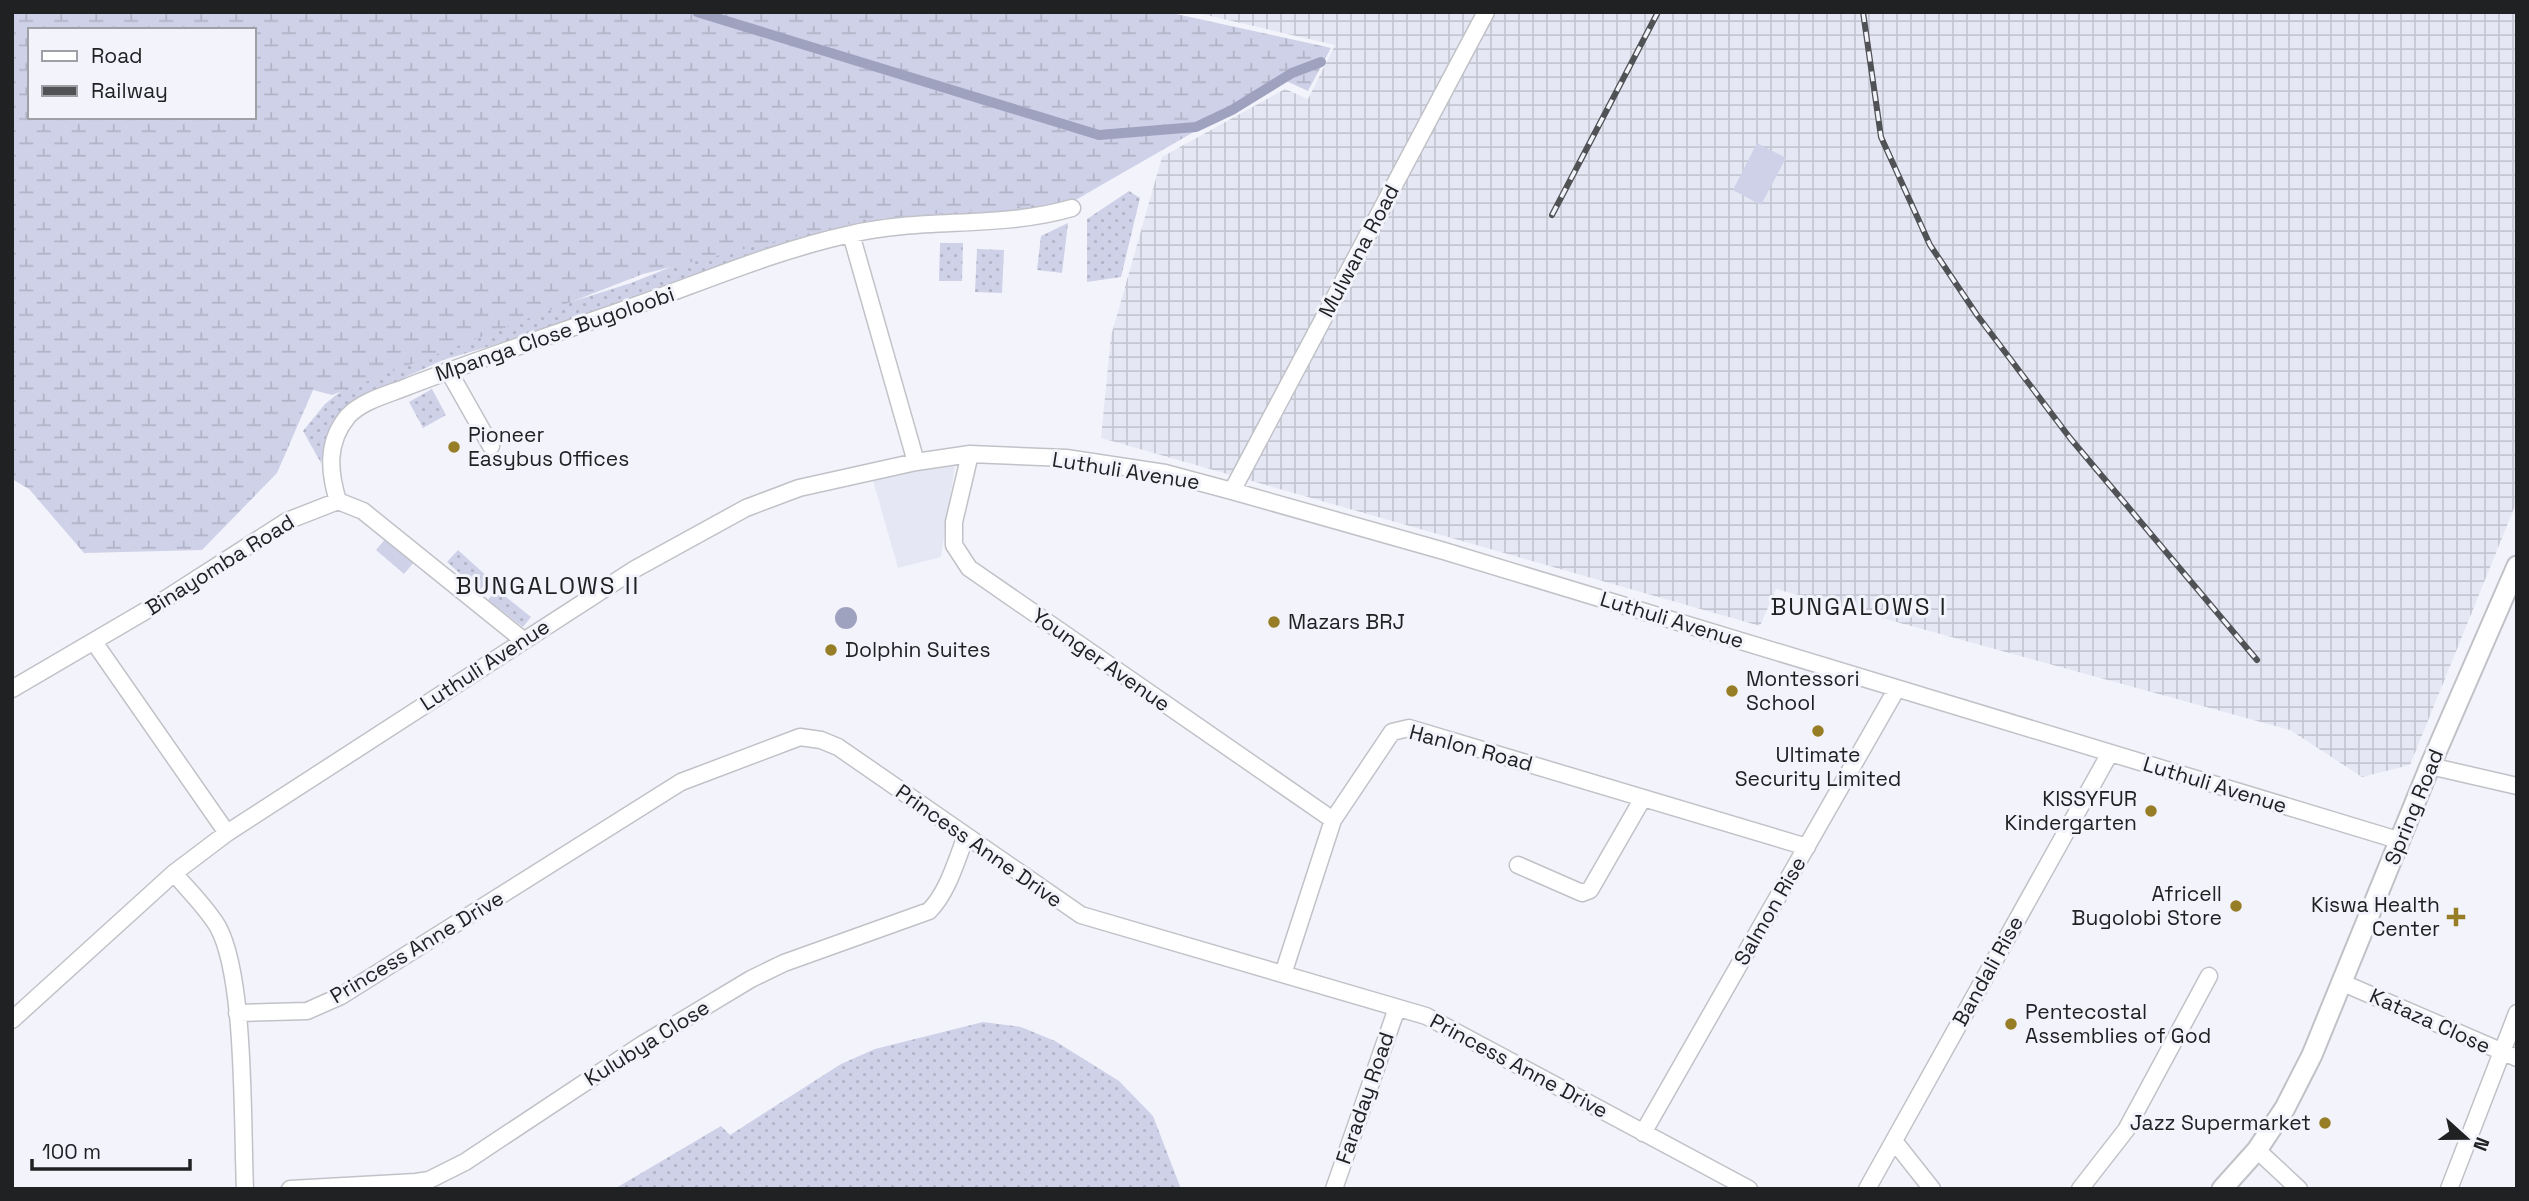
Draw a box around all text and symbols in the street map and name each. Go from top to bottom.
legend [28,28,256,119]
text: Road [91,42,143,69]
text: Railway [91,77,168,104]
street label: Mulwana Road [1312,180,1405,322]
street label: Mpanga Close Bugoloobi [432,280,678,387]
place label: Pioneer Easybus Offices [468,421,629,472]
marker: Pioneer Easybus Offices [446,439,462,455]
street label: Luthuli Avenue [1050,446,1202,495]
street label: Binayomba Road [140,508,299,621]
district label: BUNGALOWS II [456,570,640,601]
street label: Luthuli Avenue [1597,585,1747,654]
district label: BUNGALOWS I [1771,591,1948,622]
street label: Younger Avenue [1027,602,1176,717]
place label: Mazars BRJ [1288,608,1405,635]
street label: Luthuli Avenue [415,613,555,716]
marker: Mazars BRJ [1266,614,1282,630]
place label: Dolphin Suites [845,636,991,663]
marker: Dolphin Suites [823,642,839,658]
place label: Montessori School [1746,665,1860,716]
marker: Montessori School [1724,683,1740,699]
street label: Hanlon Road [1406,718,1536,777]
marker: Ultimate Security Limited [1810,723,1826,739]
place label: Ultimate Security Limited [1735,741,1901,792]
street label: Spring Road [2378,745,2449,869]
street label: Luthuli Avenue [2140,750,2290,819]
street label: Princess Anne Drive [890,778,1068,913]
place label: KISSYFUR Kindergarten [2005,785,2137,836]
marker: KISSYFUR Kindergarten [2143,803,2159,819]
street label: Salmon Rise [1728,851,1812,970]
place label: Africell Bugolobi Store [2072,880,2222,931]
street label: Princess Anne Drive [325,884,509,1009]
place label: Kiswa Health Center [2311,891,2440,942]
marker: Africell Bugolobi Store [2228,898,2244,914]
marker: Kiswa Health Center [2446,907,2466,927]
street label: Bandali Rise [1946,911,2029,1031]
street label: Kataza Close [2366,982,2495,1059]
street label: Kulubya Close [579,993,714,1092]
place label: Pentecostal Assemblies of God [2025,998,2211,1049]
street label: Princess Anne Drive [1426,1007,1613,1124]
marker: Pentecostal Assemblies of God [2003,1016,2019,1032]
street label: Faraday Road [1329,1028,1400,1167]
north arrow [2431,1103,2501,1173]
place label: Jazz Supermarket [2130,1109,2311,1136]
marker: Jazz Supermarket [2317,1115,2333,1131]
scale bar [32,1128,189,1172]
text: N [2467,1133,2495,1154]
text: 100 m [42,1138,101,1165]

